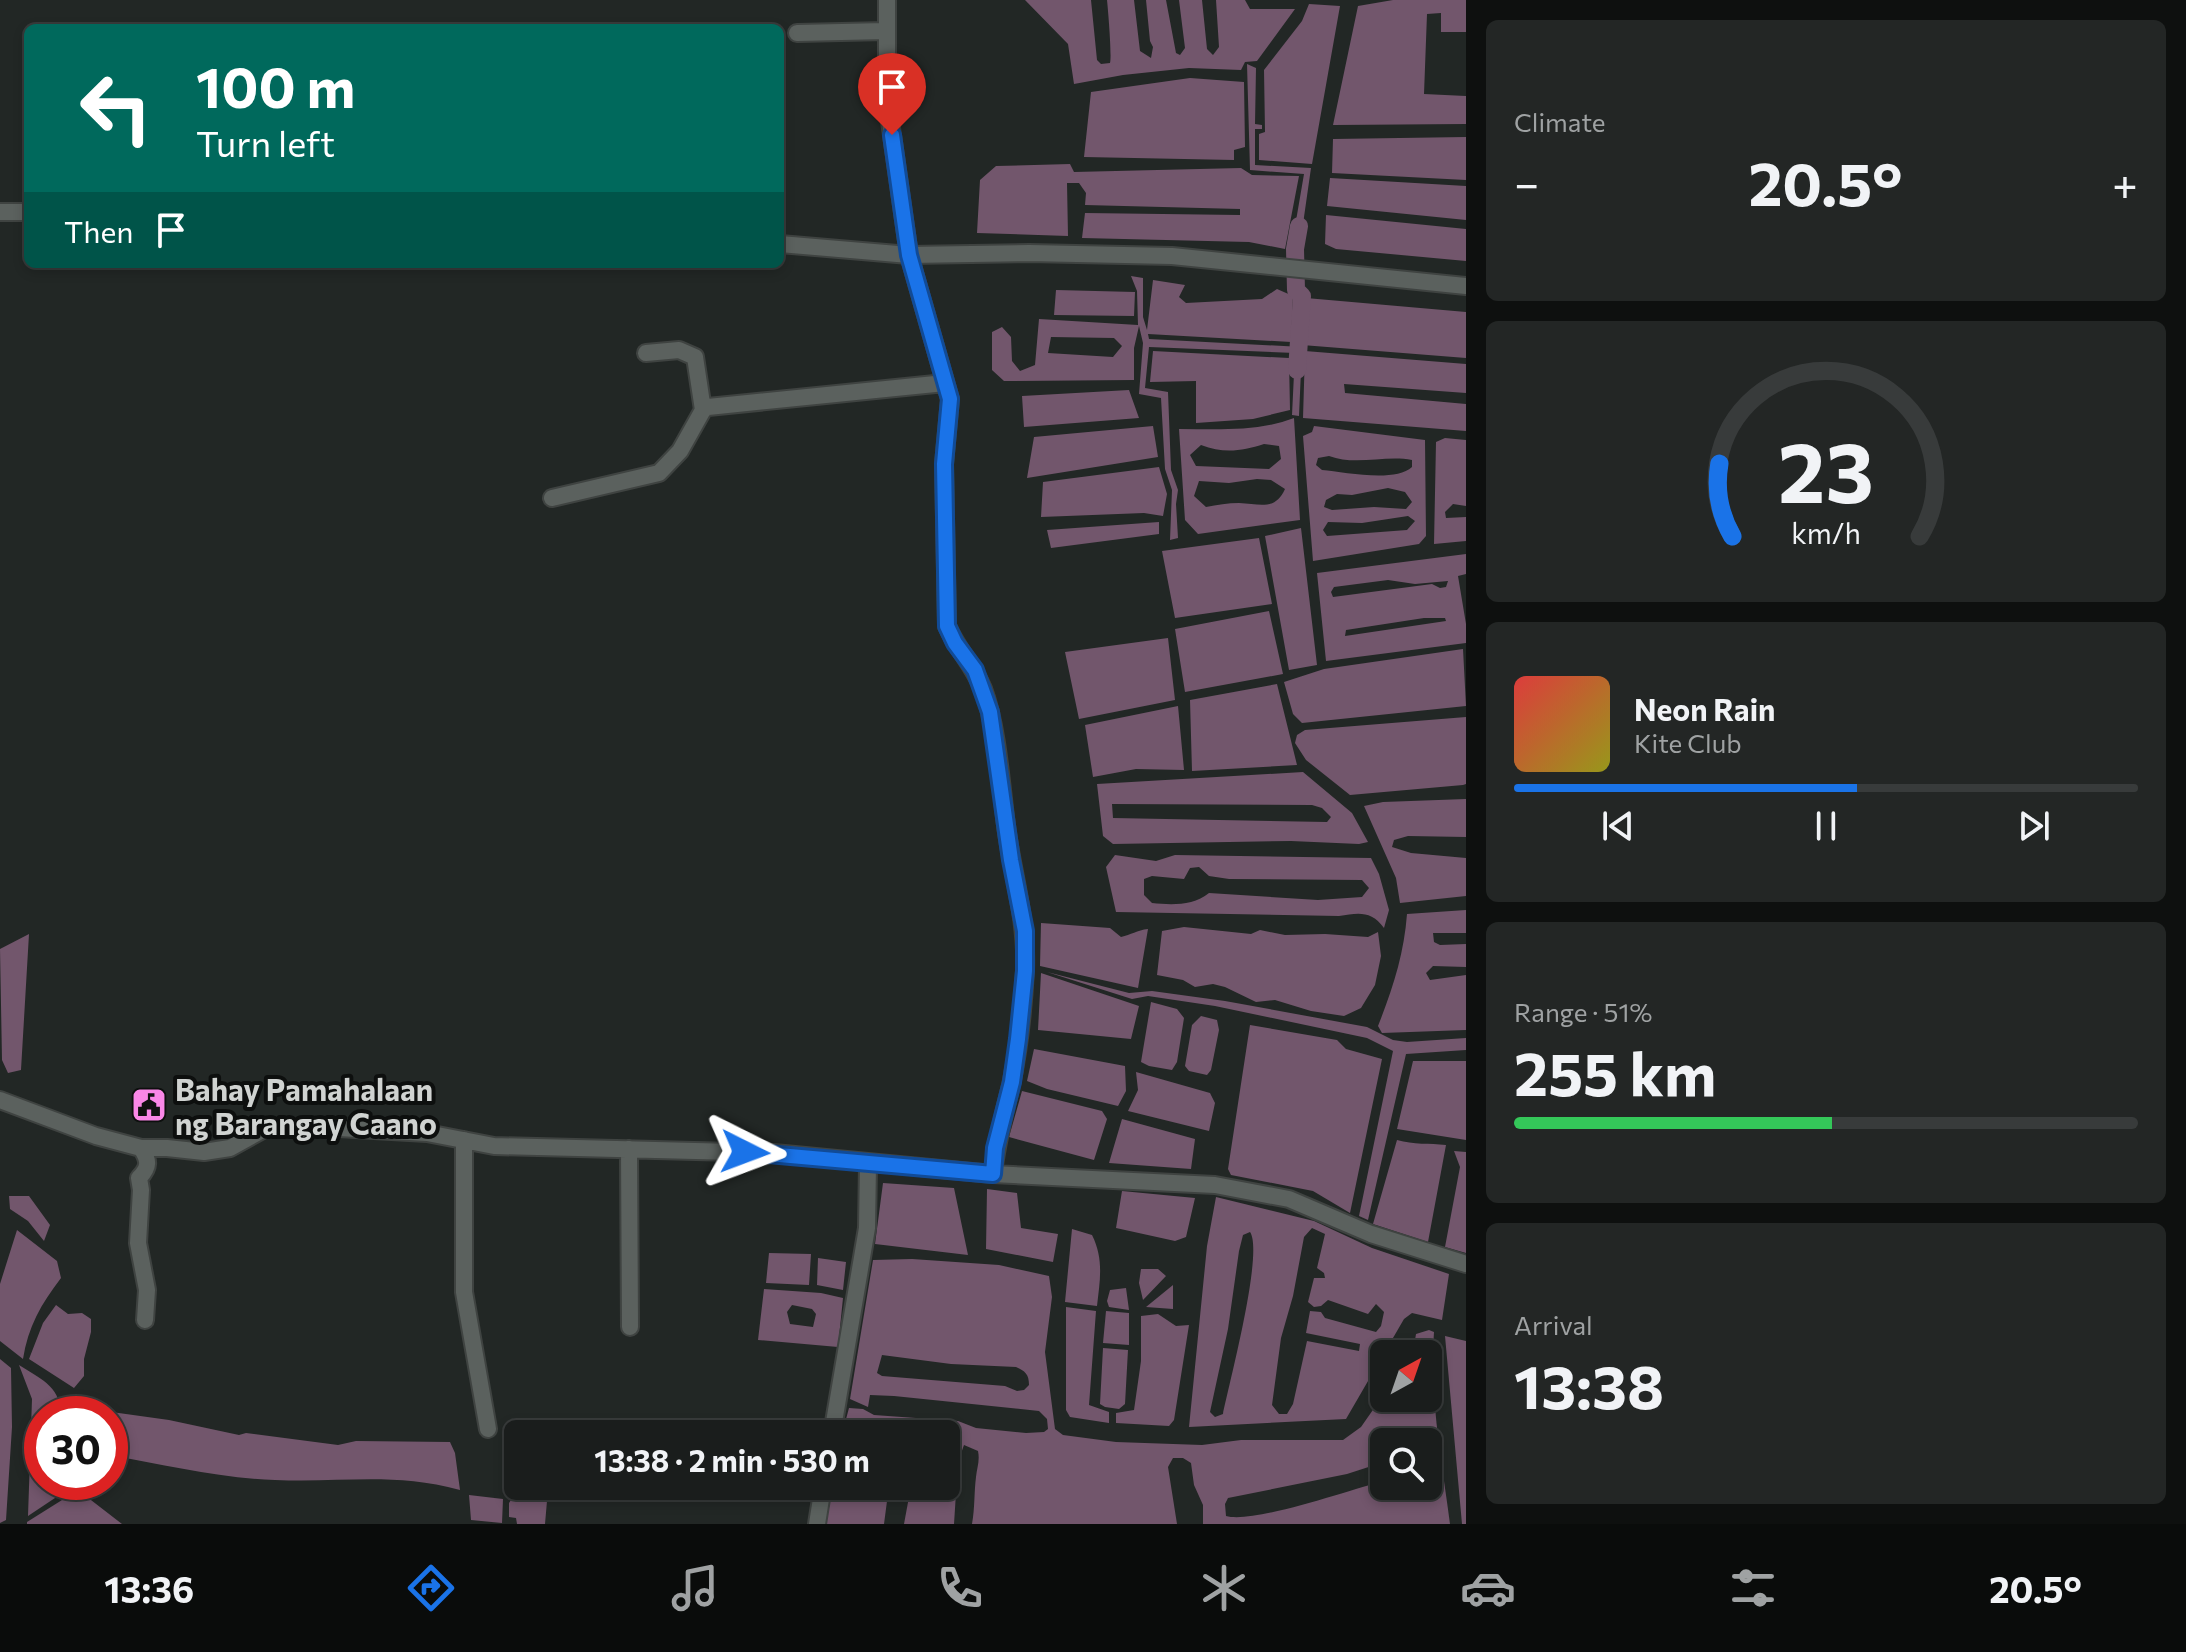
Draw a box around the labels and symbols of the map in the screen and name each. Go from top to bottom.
pin [858,53,926,135]
place label: Bahay Pamahalaan ng Barangay Caano [175,1070,437,1141]
public building icon: Bahay Pamahalaan ng Barangay Caano [130,1086,168,1124]
position arrow [703,1110,787,1194]
north arrow [1370,1340,1442,1412]
speed limit sign: 30 [24,1396,128,1500]

